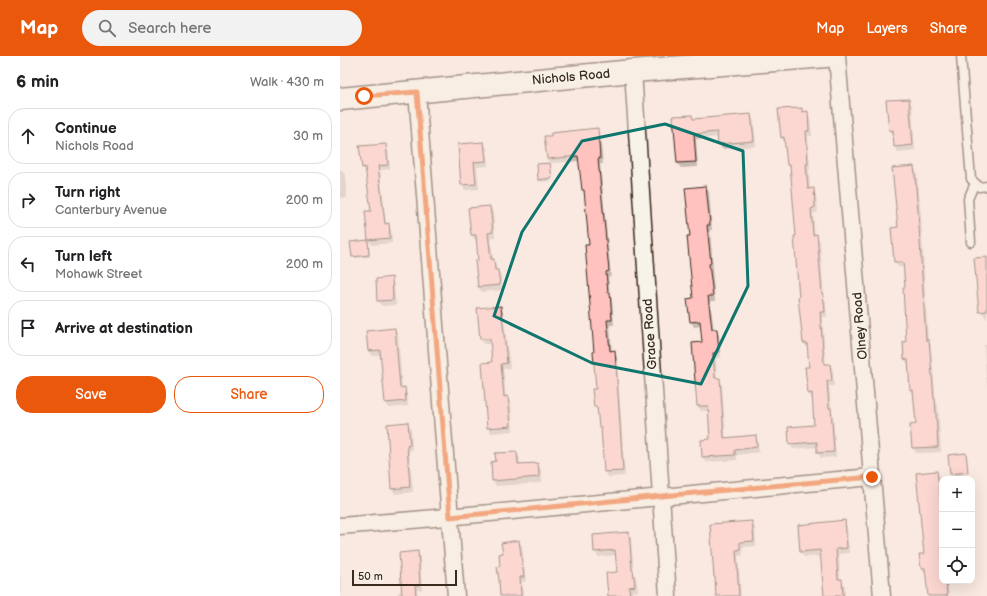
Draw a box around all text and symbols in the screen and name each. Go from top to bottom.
search box [82,10,362,46]
text: Map [20,17,58,40]
icon: search [96,17,118,39]
text: Search here [128,19,211,38]
text: Map [816,20,844,37]
text: Layers [866,20,908,37]
text: Share [930,20,967,37]
street label: Nichols Road [531,66,611,88]
text: 6 min [16,72,59,92]
text: Walk · 430 m [250,74,324,90]
route start [355,87,373,105]
text: Continue [55,119,117,138]
icon: ahead [17,125,39,147]
text: 30 m [293,128,323,144]
text: Nichols Road [55,138,134,154]
text: Turn right [55,183,120,202]
icon: right [17,189,39,211]
text: 200 m [286,192,323,208]
text: Canterbury Avenue [55,202,167,218]
text: Turn left [55,247,112,266]
icon: left [17,253,39,275]
text: 200 m [286,256,323,272]
text: Mohawk Street [55,266,142,282]
street label: Olney Road [849,292,871,360]
street label: Grace Road [640,298,660,370]
icon: arrive [17,317,39,339]
text: Arrive at destination [55,319,193,338]
button: Save [16,376,166,413]
button: Share [174,376,324,413]
route end [863,468,881,486]
map controls [939,476,975,584]
button: + [939,476,975,512]
button: − [939,512,975,548]
button: locate [939,548,975,584]
scale bar [352,568,457,587]
text: 50 m [358,570,383,583]

